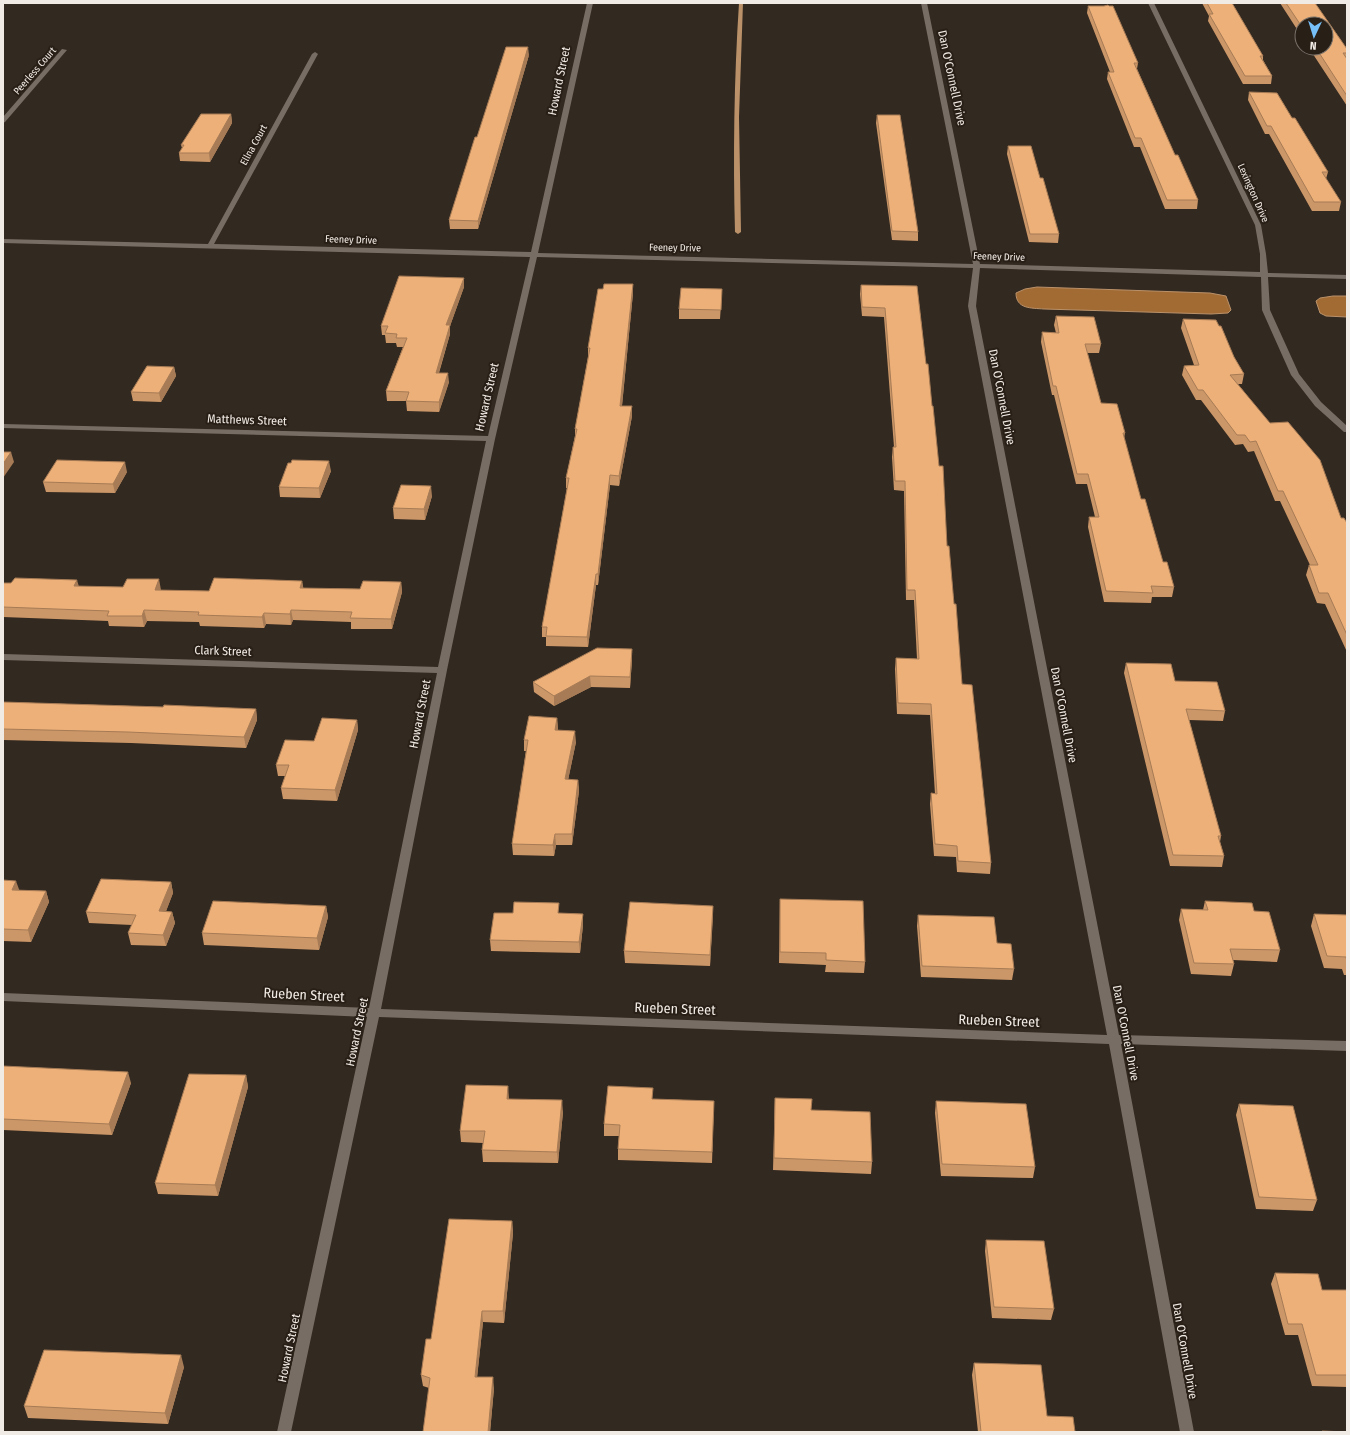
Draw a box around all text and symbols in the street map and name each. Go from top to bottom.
north arrow [1294,16,1334,56]
street label: Dan O'Connell Drive [935,29,969,127]
text: N [1310,39,1317,52]
street label: Peerless Court [11,44,59,97]
street label: Howard Street [545,45,573,117]
street label: Ellna Court [238,122,270,167]
street label: Lexington Drive [1235,162,1271,224]
street label: Feeney Drive [325,233,377,247]
street label: Feeney Drive [649,242,701,254]
street label: Feeney Drive [973,250,1025,264]
street label: Dan O'Connell Drive [986,348,1018,446]
street label: Howard Street [472,361,502,433]
street label: Matthews Street [207,412,287,428]
street label: Clark Street [194,643,252,659]
street label: Dan O'Connell Drive [1048,666,1080,764]
street label: Howard Street [406,678,434,750]
street label: Rueben Street [263,984,345,1006]
street label: Dan O'Connell Drive [1110,984,1142,1082]
street label: Howard Street [343,996,371,1068]
street label: Rueben Street [634,999,716,1019]
street label: Rueben Street [958,1011,1040,1031]
street label: Dan O'Connell Drive [1170,1302,1200,1400]
street label: Howard Street [275,1312,303,1384]

